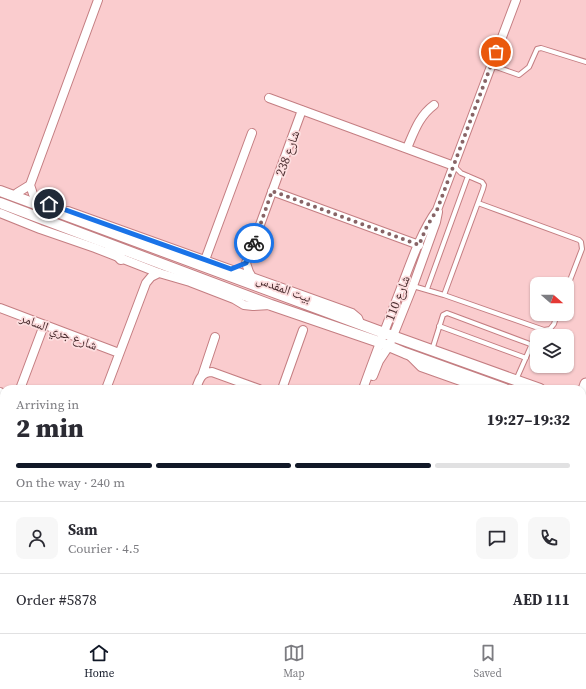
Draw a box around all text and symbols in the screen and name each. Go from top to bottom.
pin [479,35,513,69]
icon: bag [485,41,507,63]
street label: شارع 238 [271,128,304,179]
pin [32,187,66,221]
icon: home [38,193,60,215]
courier [234,223,274,263]
icon: bike [243,232,265,254]
street label: بيت المقدس [254,271,314,306]
street label: شارع 110 [381,273,415,324]
north arrow [530,277,574,321]
map controls [530,277,574,373]
street label: شارع جري السامر [16,309,100,356]
button: layers [530,329,574,373]
text: Arriving in [16,396,79,413]
text: 19:27–19:32 [487,409,570,430]
text: 2 min [16,410,84,446]
text: On the way · 240 m [16,474,125,491]
button: person [16,517,58,559]
button: chat [476,517,518,559]
button: phone [528,517,570,559]
text: Sam [68,519,98,540]
text: Courier · 4.5 [68,540,139,557]
text: Order #5878 [16,589,97,610]
text: AED 111 [513,589,570,610]
tab: Home [84,642,114,681]
tab: Map [283,642,305,681]
tab: Saved [474,642,502,681]

